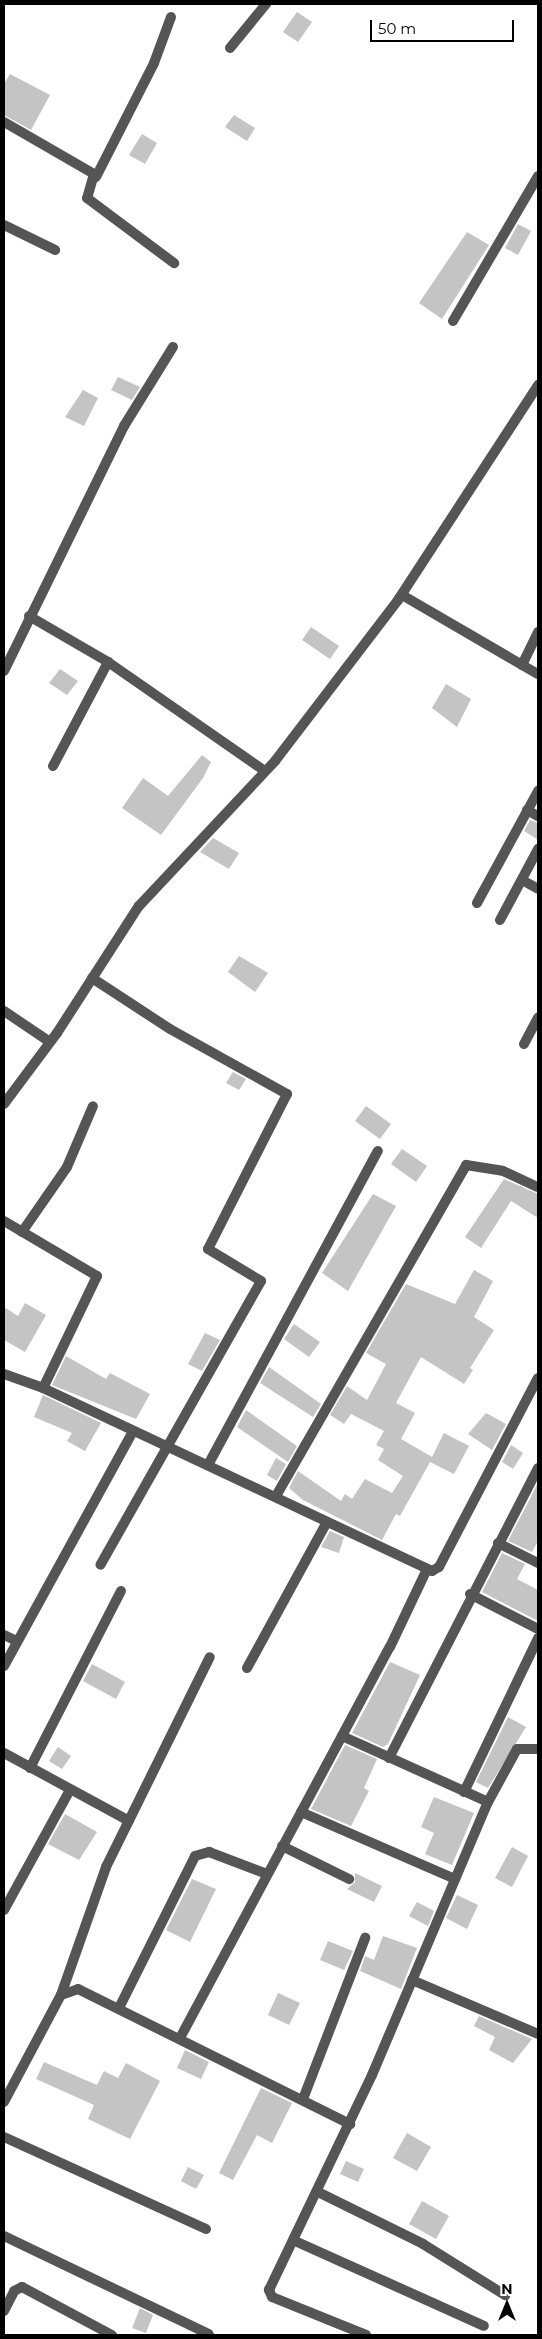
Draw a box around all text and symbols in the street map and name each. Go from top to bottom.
scale bar [372,10,516,42]
text: 50 m [378,19,416,38]
north arrow [482,2279,532,2329]
text: N [501,2280,513,2298]

